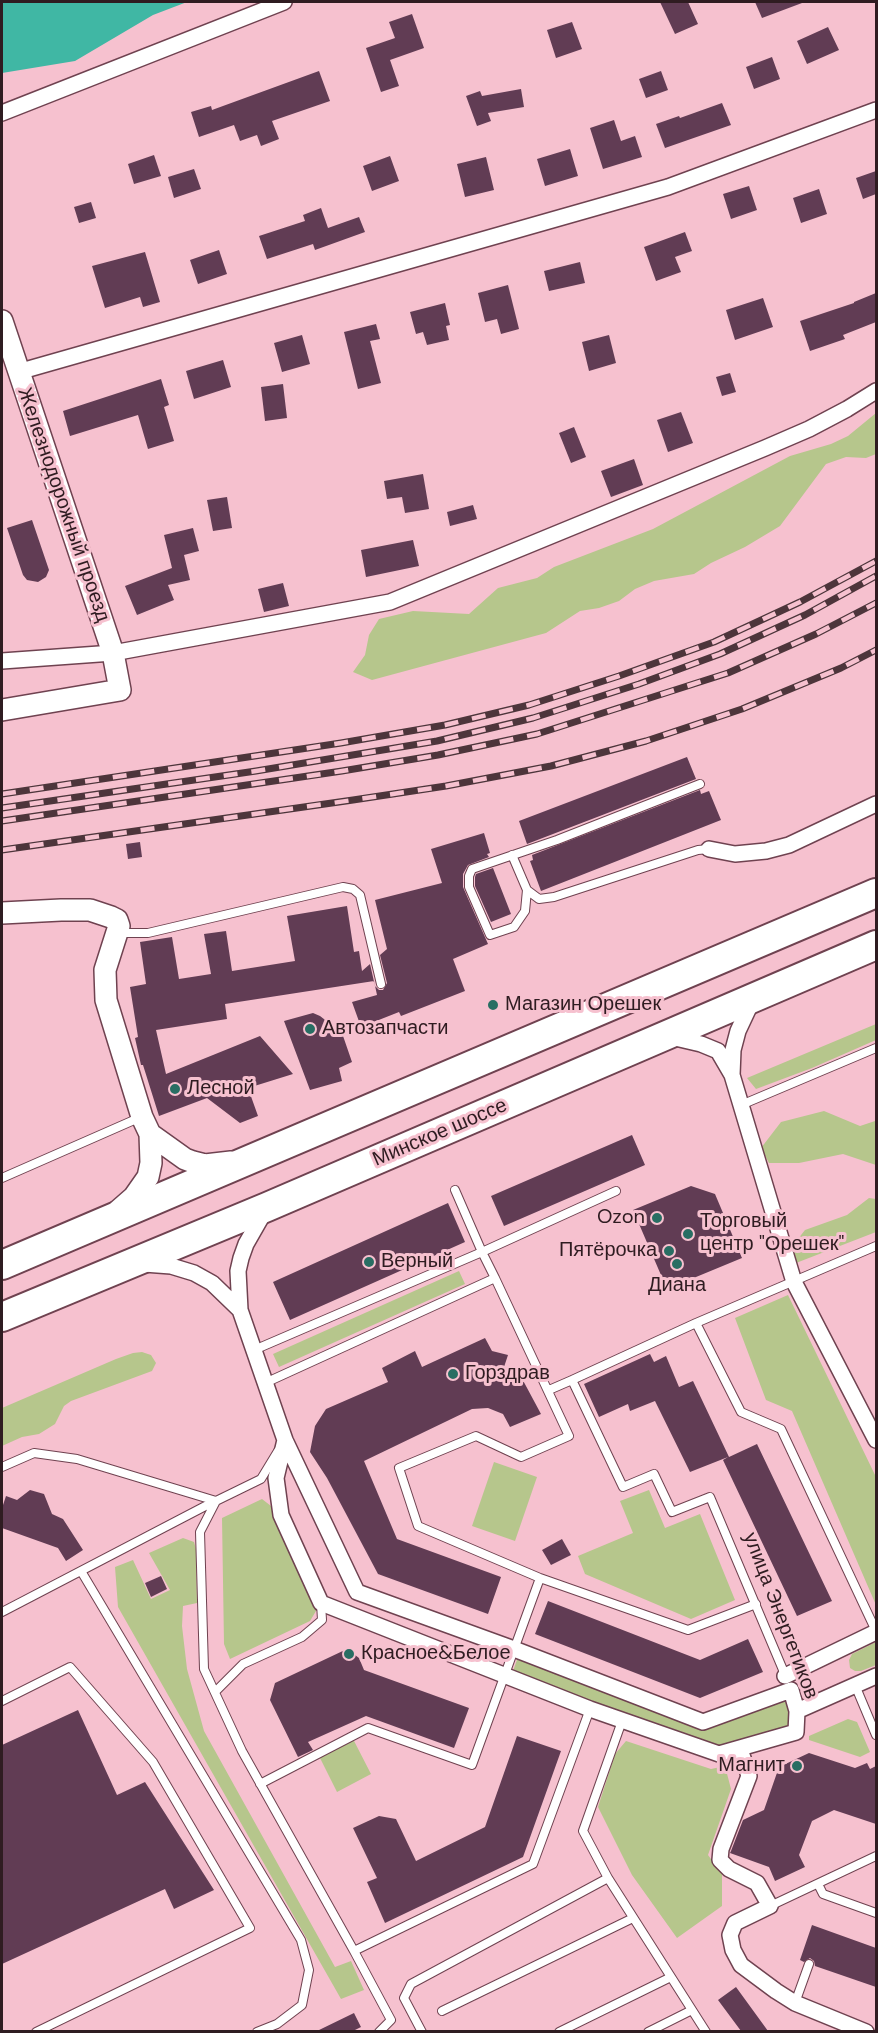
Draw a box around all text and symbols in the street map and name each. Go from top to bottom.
street label: Железнодорожный проезд [12,385,114,625]
place label: Магазин Орешек [505,993,661,1017]
marker: Магазин Орешек [486,998,500,1012]
place label: Автозапчасти [322,1017,448,1041]
marker: Автозапчасти [303,1022,317,1036]
place label: Лесной [187,1077,255,1101]
marker: Лесной [168,1082,182,1096]
street label: Минское шоссе [369,1094,511,1172]
place label: Ozon [597,1206,645,1230]
place label: Торговый центр "Орешек" [700,1210,844,1257]
marker: Ozon [650,1211,664,1225]
marker: Торговый центр "Орешек" [681,1227,695,1241]
place label: Пятёрочка [559,1239,657,1263]
marker: Пятёрочка [662,1244,676,1258]
place label: Верный [381,1250,453,1274]
marker: Верный [362,1255,376,1269]
marker: Диана [670,1257,684,1271]
place label: Диана [648,1274,706,1298]
place label: Горздрав [465,1362,550,1386]
marker: Горздрав [446,1367,460,1381]
street label: улица Энергетиков [737,1529,823,1703]
place label: Красное&Белое [361,1642,511,1666]
marker: Красное&Белое [342,1647,356,1661]
place label: Магнит [718,1754,785,1778]
marker: Магнит [790,1759,804,1773]

